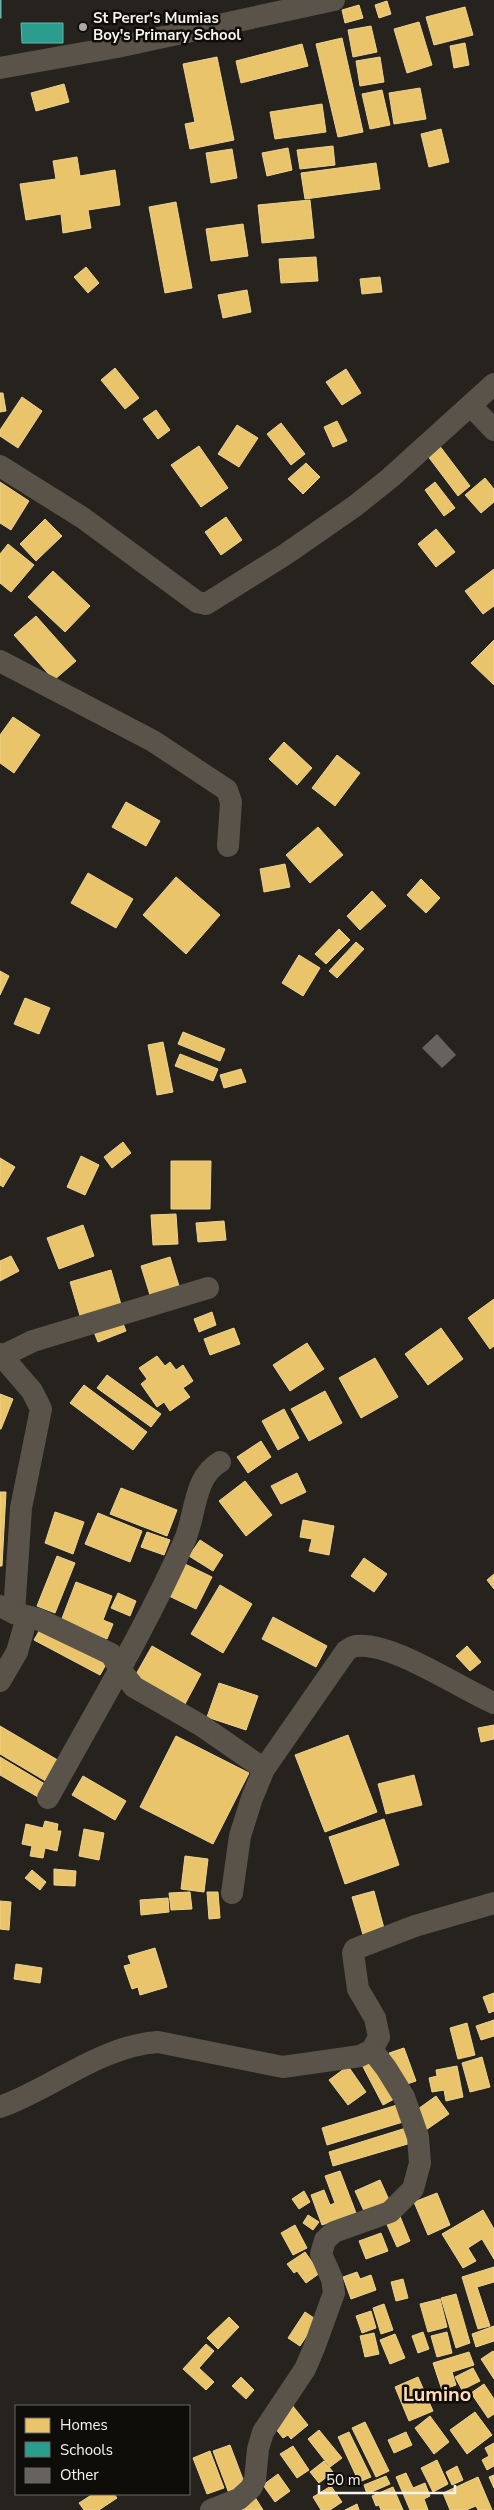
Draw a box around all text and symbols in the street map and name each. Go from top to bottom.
place label: St Perer's Mumias Boy's Primary School [93,8,241,45]
marker: St Perer's Mumias Boy's Primary School [77,21,89,33]
district label: Lumino [403,2381,471,2408]
legend [15,2405,190,2495]
text: Homes [60,2415,108,2435]
text: Schools [60,2440,113,2460]
scale bar [319,2462,455,2494]
text: Other [60,2465,99,2485]
text: 50 m [326,2470,361,2490]

